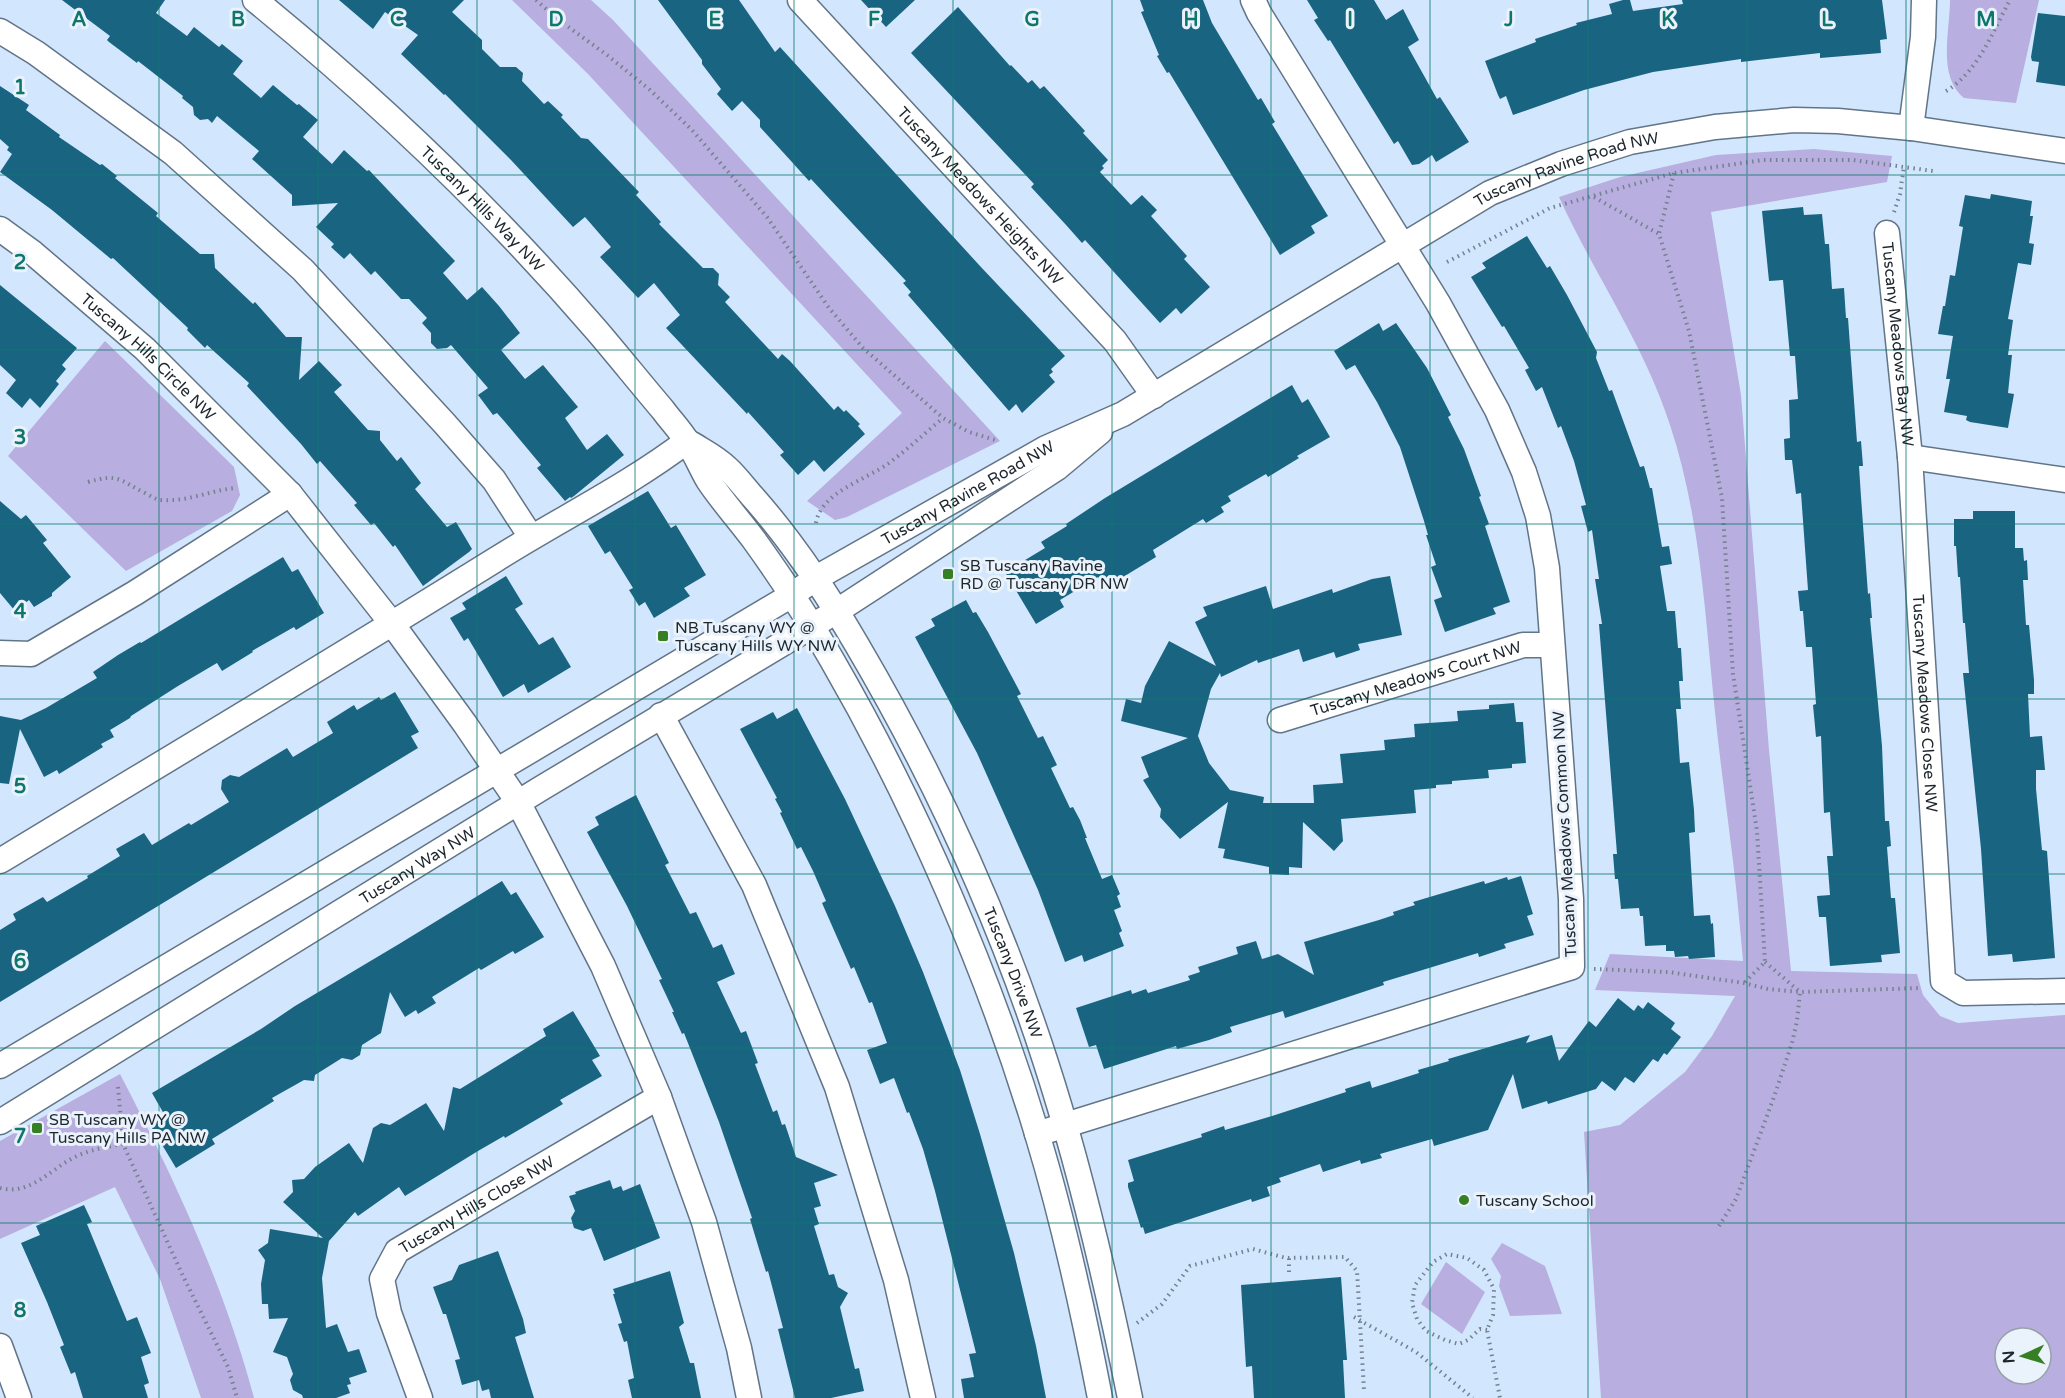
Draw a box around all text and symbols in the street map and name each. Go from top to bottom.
text: A [72,8,87,32]
text: B [231,8,245,32]
text: C [390,8,404,32]
text: D [548,8,564,32]
text: E [709,8,722,32]
text: F [868,8,880,32]
text: G [1024,8,1040,32]
text: H [1183,8,1199,32]
text: I [1347,8,1353,32]
text: J [1503,8,1514,32]
text: K [1661,8,1675,32]
text: L [1821,8,1833,32]
text: M [1976,8,1996,32]
text: 1 [14,76,26,100]
street label: Tuscany Meadows Heights NW [893,103,1067,289]
street label: Tuscany Ravine Road NW [1471,128,1660,211]
street label: Tuscany Hills Way NW [416,142,548,276]
street label: Tuscany Meadows Bay NW [1877,241,1918,448]
text: 2 [14,251,26,275]
street label: Tuscany Hills Circle NW [76,289,220,425]
text: 3 [14,426,26,450]
street label: Tuscany Ravine Road NW [878,436,1058,550]
place label: SB Tuscany Ravine RD @ Tuscany DR NW [960,556,1129,594]
marker: SB Tuscany Ravine RD @ Tuscany DR NW [941,567,955,581]
street label: Tuscany Meadows Close NW [1908,594,1941,813]
text: 4 [14,600,27,624]
place label: NB Tuscany WY @ Tuscany Hills WY NW [675,618,837,656]
marker: NB Tuscany WY @ Tuscany Hills WY NW [656,629,670,643]
street label: Tuscany Meadows Court NW [1308,637,1524,721]
street label: Tuscany Meadows Common NW [1549,710,1581,957]
text: 5 [14,775,26,799]
street label: Tuscany Way NW [356,822,479,909]
street label: Tuscany Drive NW [978,904,1046,1041]
text: 6 [14,950,26,974]
place label: SB Tuscany WY @ Tuscany Hills PA NW [49,1110,206,1148]
marker: SB Tuscany WY @ Tuscany Hills PA NW [30,1121,44,1135]
text: 7 [14,1125,26,1149]
street label: Tuscany Hills Close NW [396,1152,558,1259]
place label: Tuscany School [1476,1191,1594,1211]
marker: Tuscany School [1457,1193,1471,1207]
text: 8 [14,1299,26,1323]
north arrow [1993,1326,2053,1386]
text: N [1999,1350,2019,1364]

